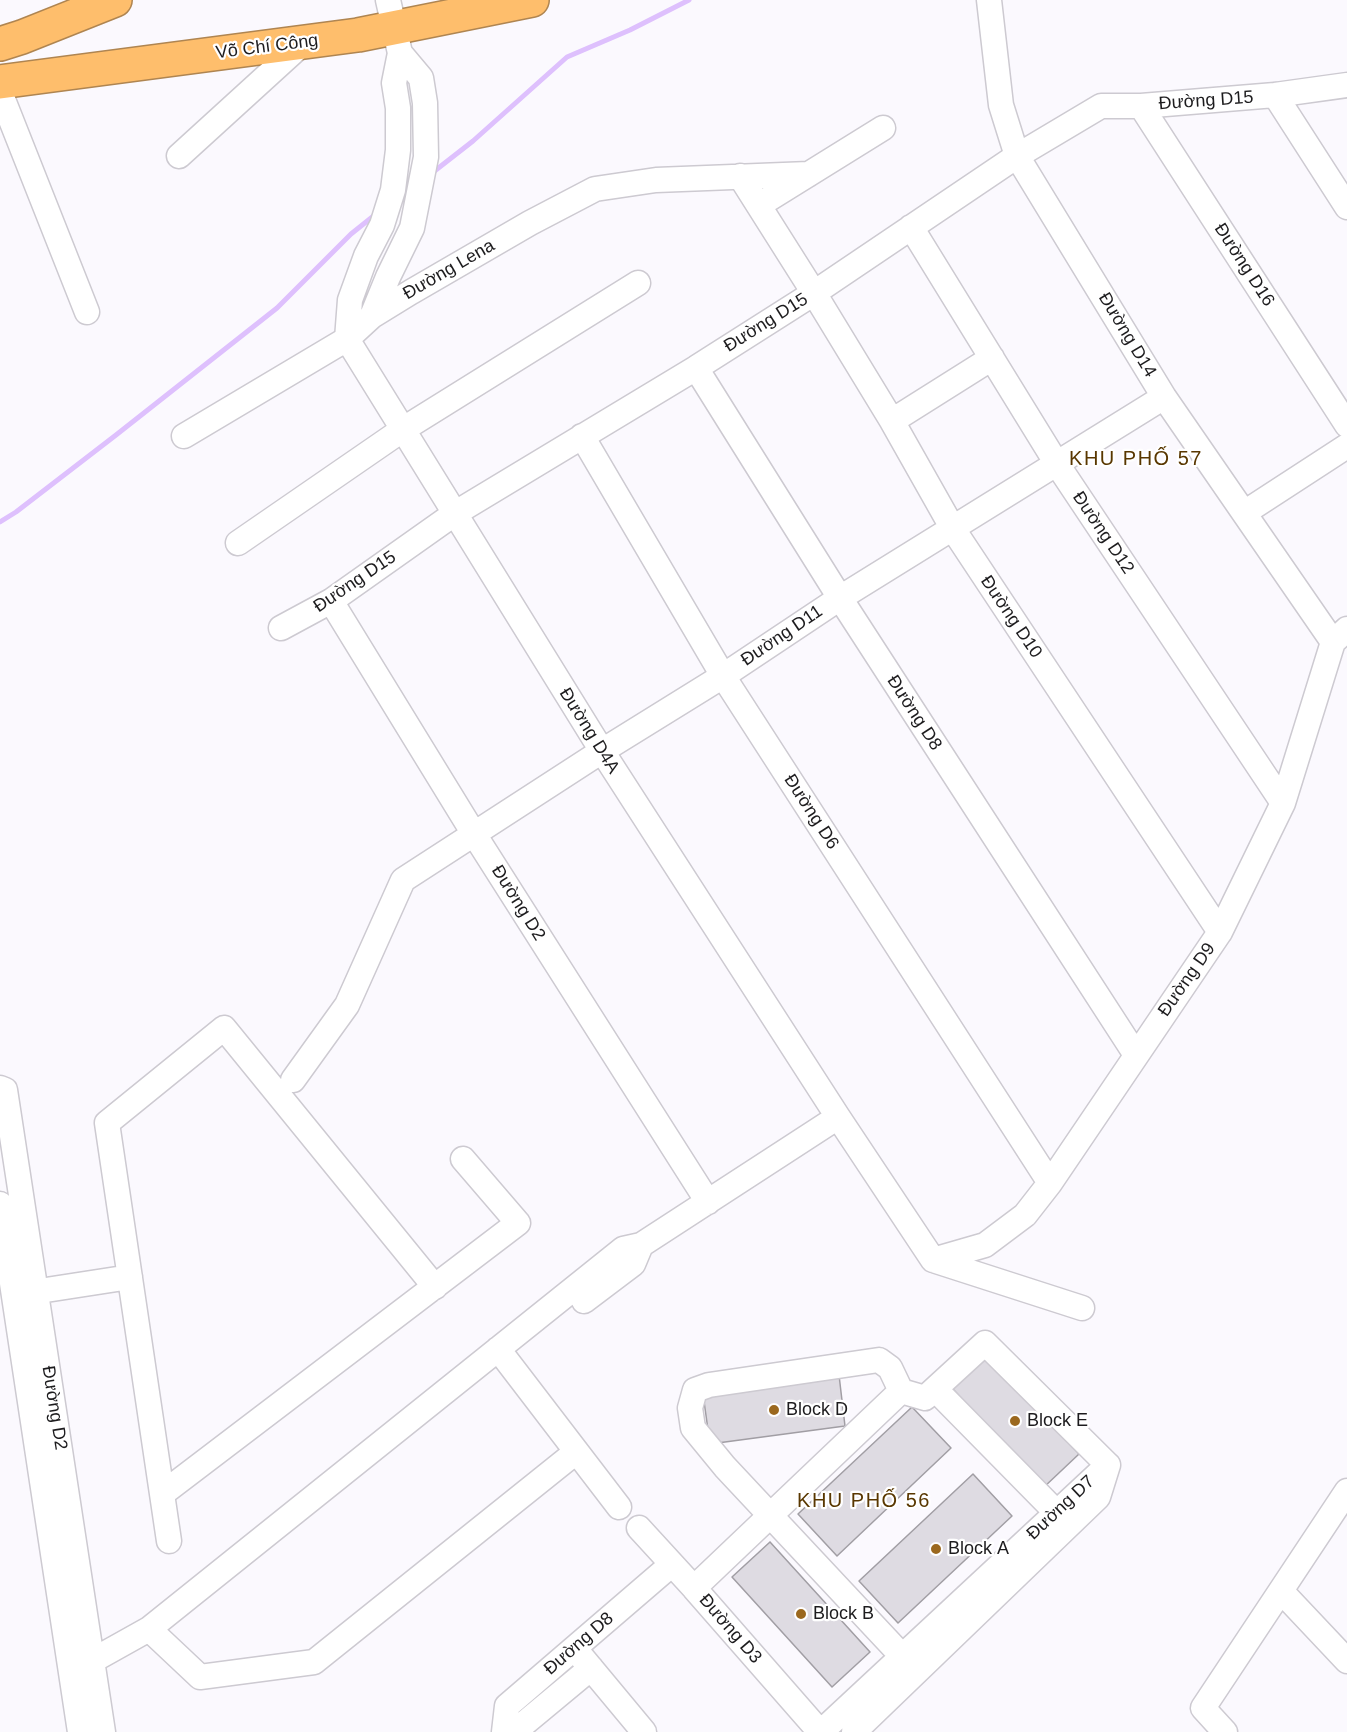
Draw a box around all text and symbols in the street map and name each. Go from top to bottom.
street label: Võ Chí Công [215,30,319,64]
street label: Đường D15 [1158,87,1254,115]
street label: Đường D16 [1209,219,1279,311]
street label: Đường Lena [399,235,499,305]
street label: Đường D15 [720,289,812,357]
street label: Đường D14 [1093,289,1161,381]
district label: KHU PHỐ 57 [1069,447,1203,471]
street label: Đường D12 [1068,488,1138,578]
street label: Đường D15 [310,547,400,617]
street label: Đường D10 [976,572,1046,662]
street label: Đường D11 [737,601,827,671]
street label: Đường D8 [882,672,946,754]
street label: Đường D4A [554,684,624,778]
street label: Đường D6 [779,771,843,853]
street label: Đường D2 [486,861,550,945]
street label: Đường D9 [1154,939,1220,1021]
street label: Đường D2 [37,1364,71,1452]
place label: Block D [786,1399,848,1421]
marker: Block D [767,1403,781,1417]
place label: Block E [1027,1410,1088,1432]
marker: Block E [1008,1414,1022,1428]
street label: Đường D7 [1023,1471,1099,1545]
district label: KHU PHỐ 56 [797,1489,931,1513]
place label: Block A [948,1538,1009,1560]
marker: Block A [929,1542,943,1556]
street label: Đường D3 [694,1590,766,1668]
place label: Block B [813,1603,874,1625]
marker: Block B [794,1607,808,1621]
street label: Đường D8 [540,1608,618,1680]

